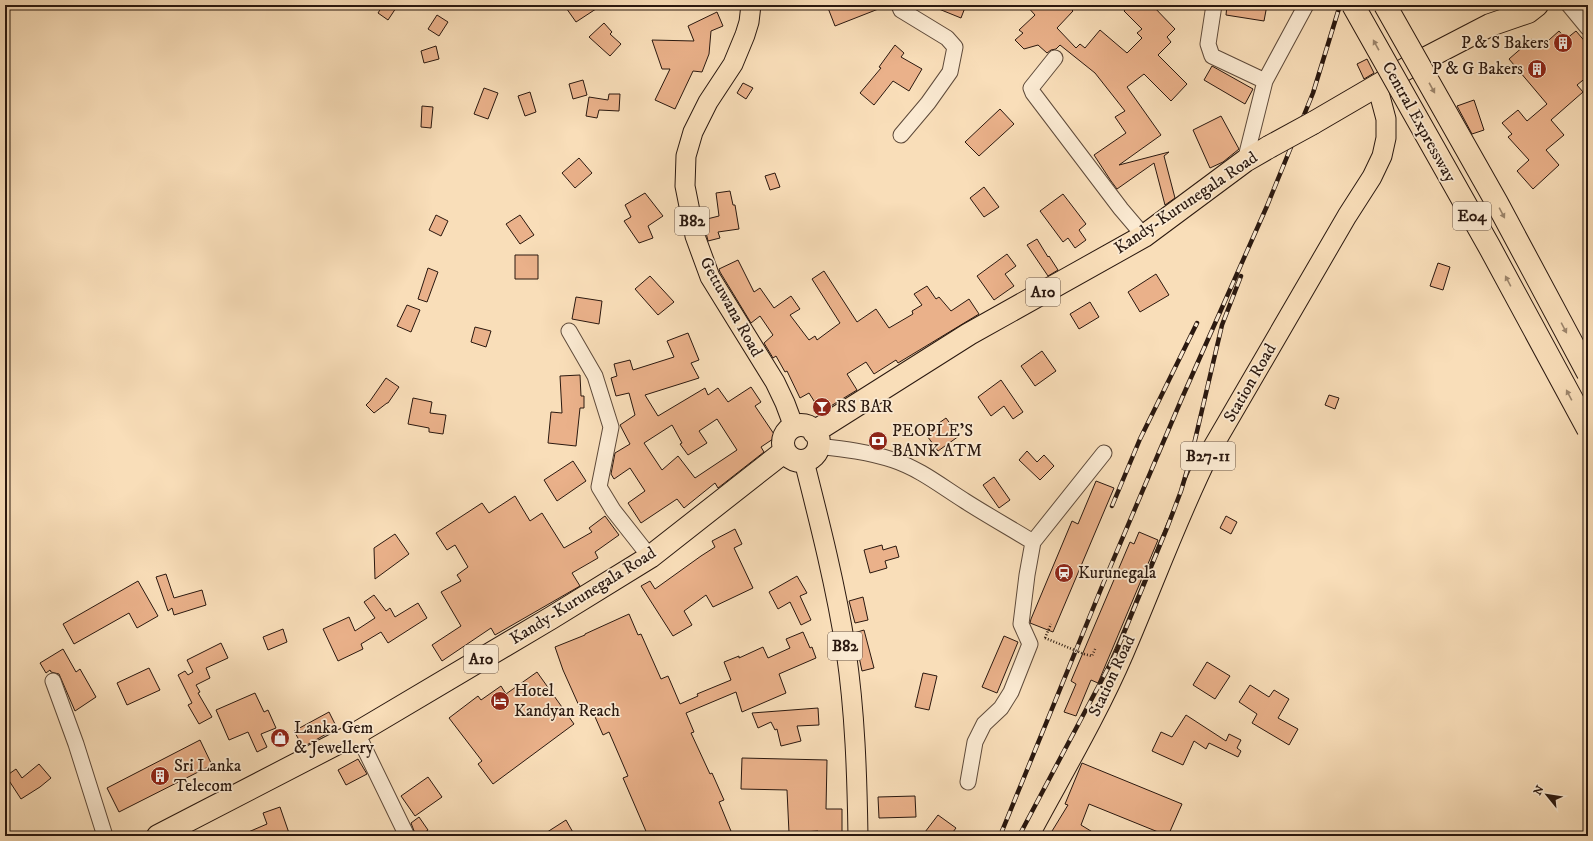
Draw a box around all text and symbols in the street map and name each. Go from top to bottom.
place label: P & S Bakers [1461,32,1549,54]
building icon: P & S Bakers [1552,32,1574,54]
one-way arrow [1372,39,1379,51]
street label: Central Expressway [1377,58,1462,187]
place label: P & G Bakers [1432,58,1523,80]
building icon: P & G Bakers [1526,58,1548,80]
one-way arrow [1428,82,1435,94]
street label: Kandy-Kurunegala Road [1110,147,1262,259]
road number: E04 [1453,202,1491,230]
road number: B82 [675,207,709,235]
one-way arrow [1499,208,1506,219]
street label: Gettuwana Road [694,253,768,361]
one-way arrow [1504,275,1511,286]
road number: A10 [1026,278,1060,306]
one-way arrow [1561,322,1567,334]
street label: Station Road [1219,339,1282,426]
one-way arrow [1566,389,1573,401]
bar icon: RS BAR [811,396,833,418]
place label: RS BAR [836,396,893,418]
place label: PEOPLE'S BANK ATM [892,420,982,462]
bank icon: PEOPLE'S BANK ATM [867,430,889,452]
road number: B27-11 [1181,442,1235,470]
street label: Kandy-Kurunegala Road [506,542,661,650]
station icon: Kurunegala [1053,562,1075,584]
place label: Kurunegala [1078,562,1157,584]
street label: Station Road [1084,631,1141,720]
road number: B82 [828,632,862,660]
road number: A10 [464,645,498,673]
place label: Hotel Kandyan Reach [514,680,620,722]
hotel icon: Hotel Kandyan Reach [489,690,511,712]
place label: Lanka Gem & Jewellery [294,717,375,759]
shop icon: Lanka Gem & Jewellery [269,727,291,749]
place label: Sri Lanka Telecom [174,755,242,797]
building icon: Sri Lanka Telecom [149,765,171,787]
north arrow [1527,775,1567,815]
text: N [1531,783,1548,798]

